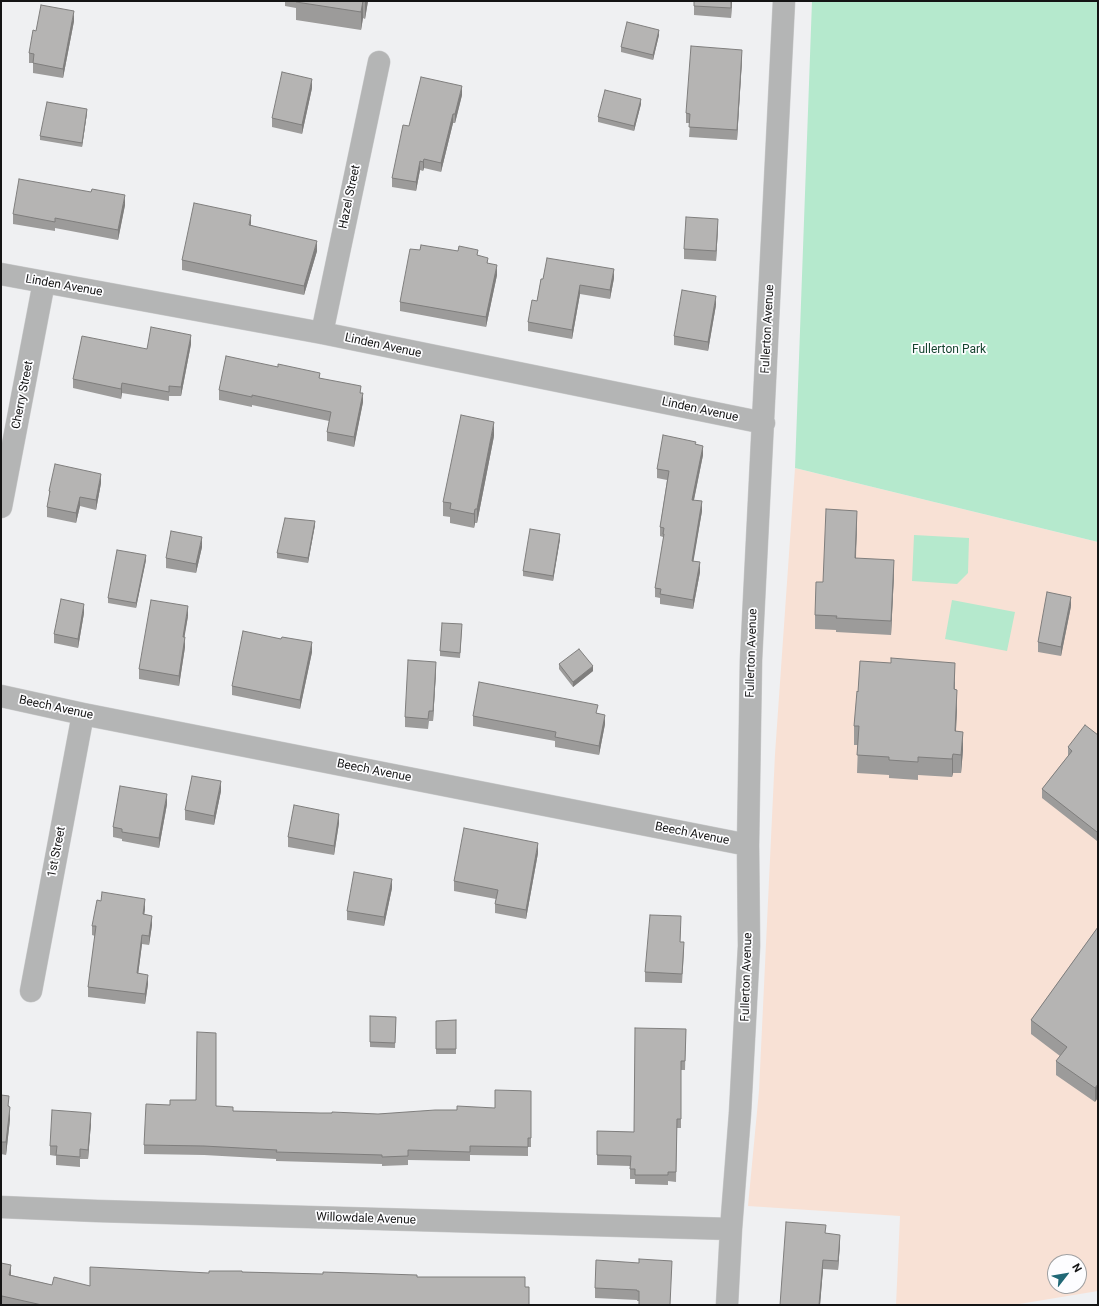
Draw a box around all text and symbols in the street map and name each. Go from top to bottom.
street label: Hazel Street [336,164,364,230]
street label: Linden Avenue [24,272,104,300]
street label: Fullerton Avenue [758,284,778,374]
street label: Linden Avenue [343,331,423,361]
park label: Fullerton Park [912,343,986,357]
street label: Cherry Street [9,360,37,430]
street label: Linden Avenue [660,395,740,425]
street label: Fullerton Avenue [743,608,761,698]
street label: Beech Avenue [18,693,94,723]
street label: Beech Avenue [336,757,412,785]
street label: Beech Avenue [654,820,730,848]
street label: 1st Street [45,825,69,879]
street label: Fullerton Avenue [738,932,756,1022]
street label: Willowdale Avenue [316,1210,416,1228]
north arrow [1047,1254,1087,1294]
text: N [1069,1261,1084,1275]

